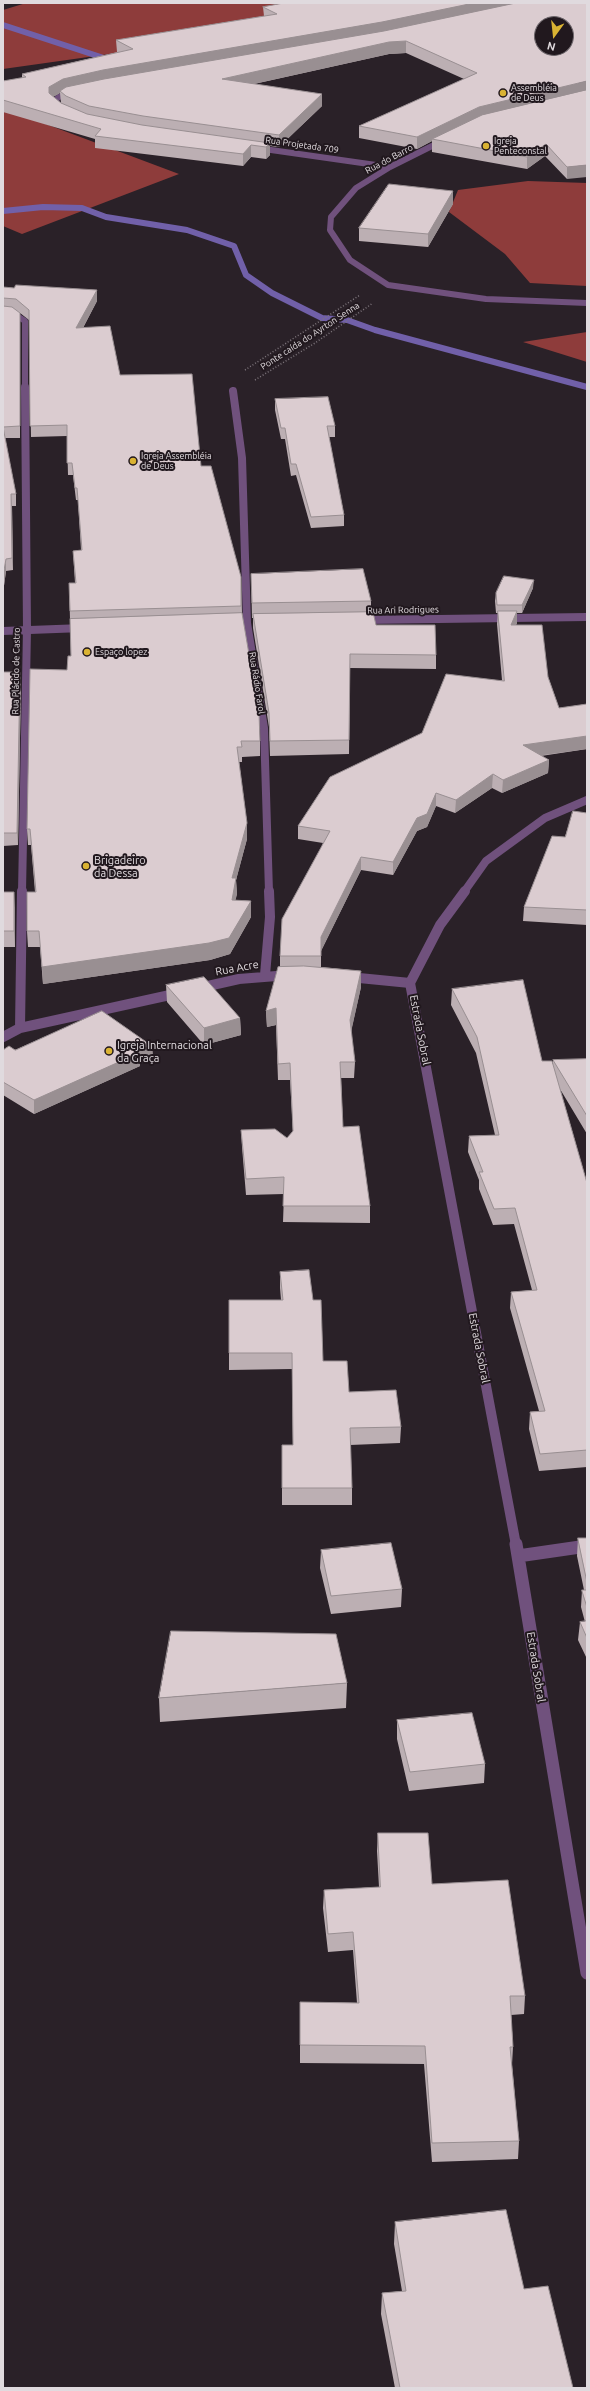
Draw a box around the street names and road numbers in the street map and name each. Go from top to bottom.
street label: Rua Projetada 709 [265,135,339,155]
street label: Rua do Barro [363,142,415,176]
street label: Ponte caída do Ayrton Senna [258,300,362,372]
street label: Rua Ari Rodrigues [367,604,439,616]
street label: Rua Plácido de Castro [10,627,22,715]
street label: Rua Rádio Farol [247,651,267,715]
street label: Rua Acre [214,958,260,978]
street label: Estrada Sobral [407,994,433,1066]
street label: Estrada Sobral [466,1312,492,1384]
street label: Estrada Sobral [524,1631,548,1703]

